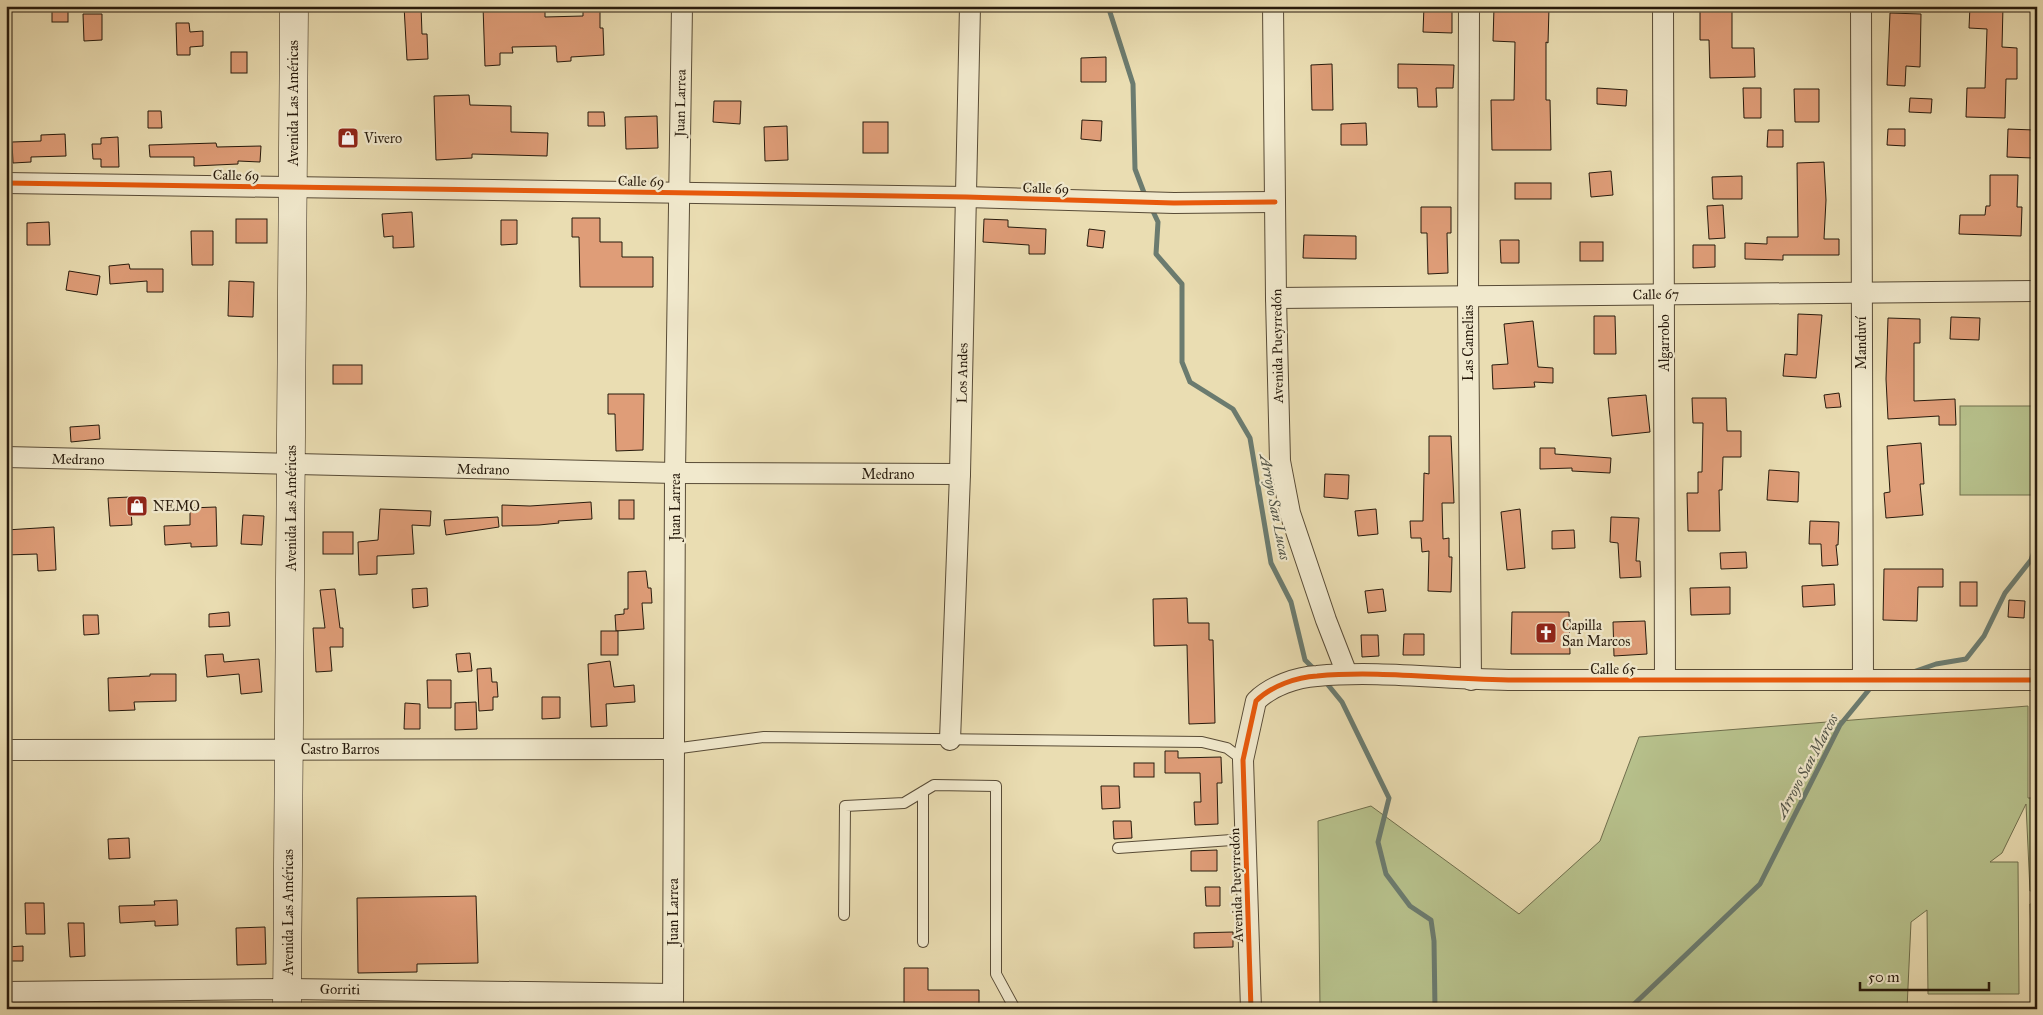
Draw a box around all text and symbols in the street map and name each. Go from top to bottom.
street label: Avenida Las Américas [285,40,302,167]
street label: Juan Larrea [671,69,691,139]
shop icon: Vivero [336,126,360,150]
place label: Vivero [363,130,402,147]
street label: Calle 69 [213,167,259,184]
street label: Calle 69 [618,173,664,190]
street label: Calle 69 [1022,179,1070,198]
street label: Calle 67 [1633,286,1679,303]
street label: Avenida Pueyrredón [1268,288,1287,404]
street label: Las Camelias [1460,305,1477,381]
street label: Algarrobo [1656,314,1673,373]
street label: Manduví [1853,315,1870,369]
street label: Los Andes [953,343,972,403]
street label: Avenida Las Américas [283,445,300,572]
street label: Medrano [51,451,105,468]
water label: Arroyo San Lucas [1256,451,1294,562]
street label: Medrano [456,461,510,478]
street label: Medrano [861,466,915,483]
street label: Juan Larrea [667,473,685,543]
shop icon: NEMO [125,494,149,518]
place label: NEMO [153,498,200,515]
place label: Capilla San Marcos [1562,617,1630,650]
church icon: Capilla San Marcos [1534,621,1558,645]
street label: Calle 65 [1590,661,1636,678]
water label: Arroyo San Marcos [1771,710,1842,823]
street label: Castro Barros [301,741,379,758]
street label: Avenida Pueyrredón [1226,827,1247,943]
street label: Avenida Las Américas [280,849,297,976]
street label: Juan Larrea [665,878,683,948]
scale bar [1860,960,1989,992]
text: 50 m [1868,968,1900,986]
street label: Gorriti [320,981,361,998]

